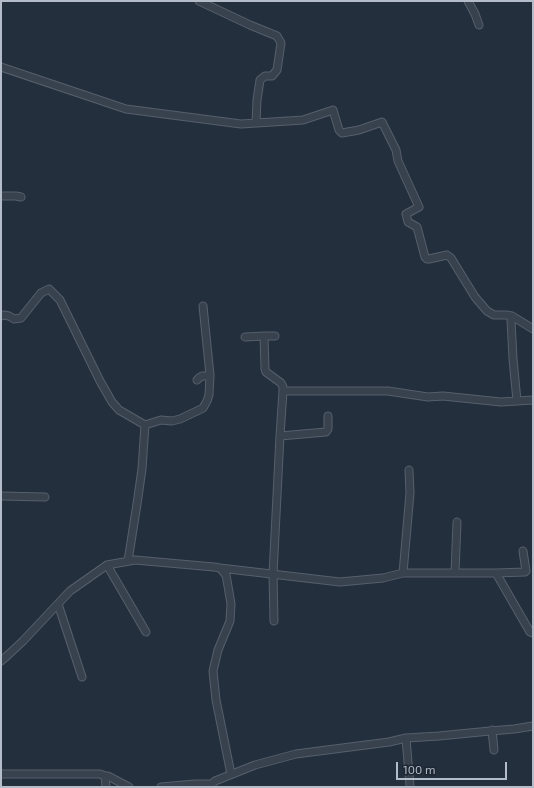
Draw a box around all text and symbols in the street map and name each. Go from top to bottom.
scale bar [398,754,509,780]
text: 100 m [403,762,435,776]

